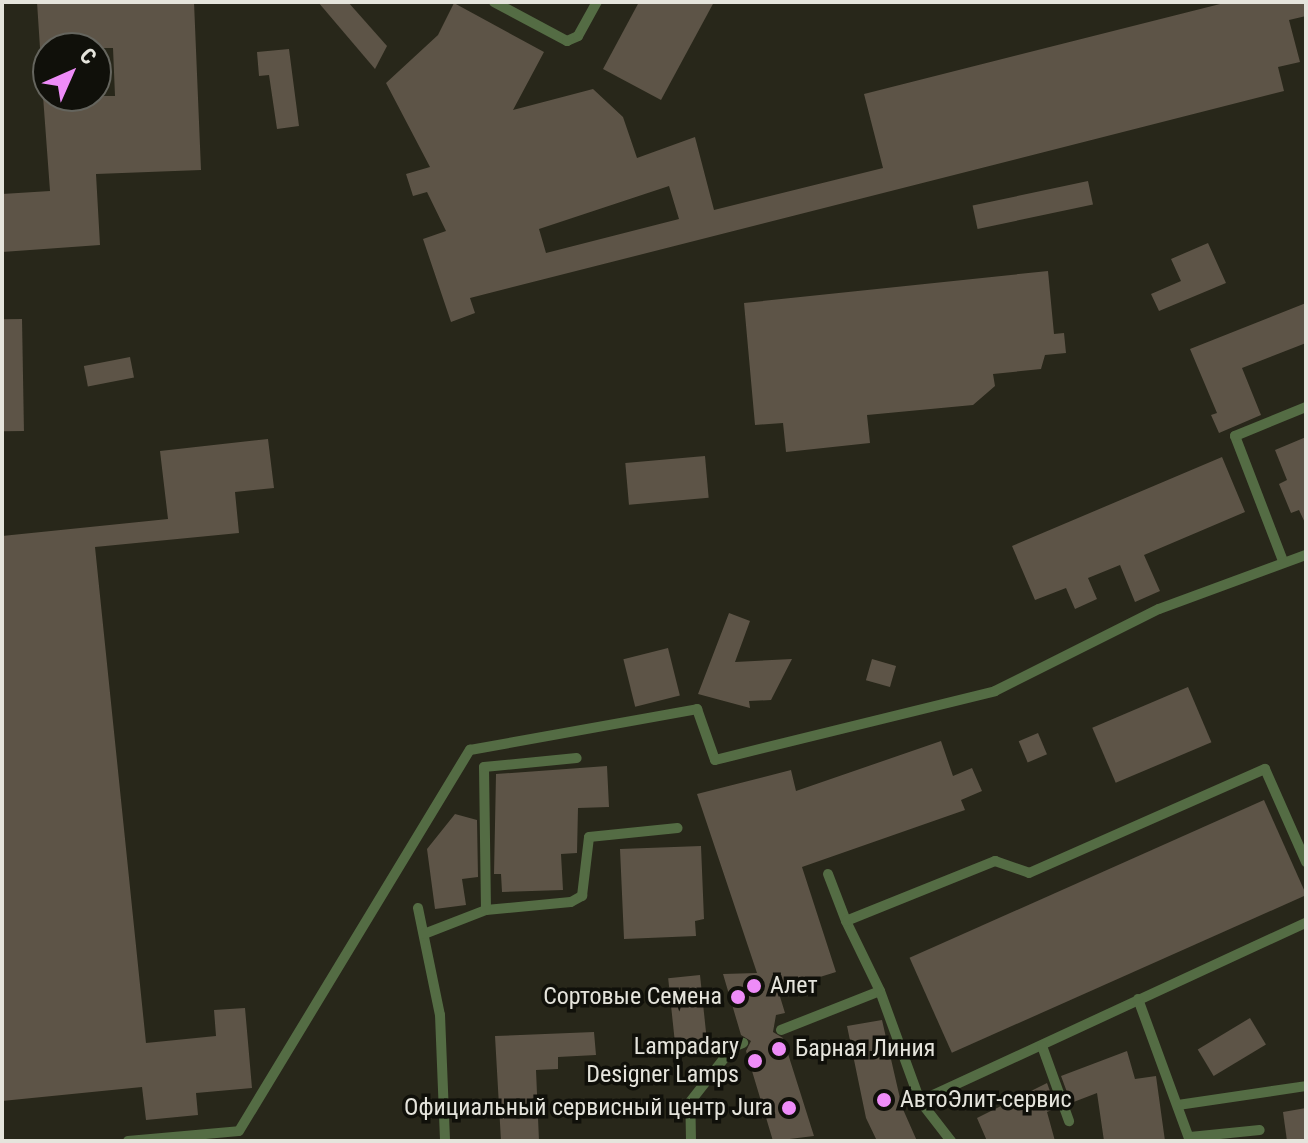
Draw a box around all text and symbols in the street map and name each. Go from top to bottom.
north arrow [32,32,112,112]
text: С [75,43,101,69]
place label: Алет [770,972,818,1000]
marker: Алет [745,977,763,995]
place label: Сортовые Семена [543,983,722,1011]
marker: Сортовые Семена [729,988,747,1006]
place label: Lampadary Designer Lamps [586,1033,739,1089]
place label: Барная Линия [795,1035,935,1063]
marker: Барная Линия [770,1040,788,1058]
marker: Lampadary Designer Lamps [746,1052,764,1070]
place label: АвтоЭлит-сервис [900,1086,1072,1114]
marker: АвтоЭлит-сервис [875,1091,893,1109]
place label: Официальный сервисный центр Jura [404,1094,773,1122]
marker: Официальный сервисный центр Jura [780,1099,798,1117]

